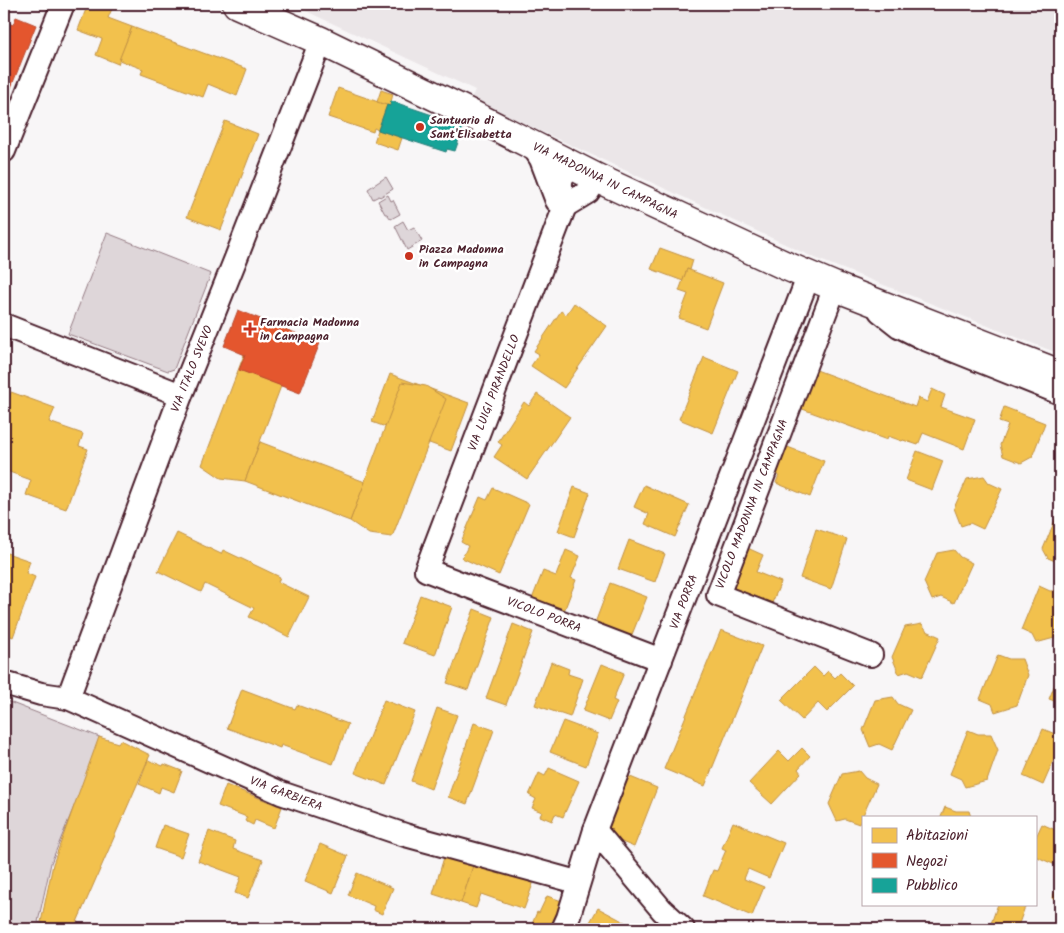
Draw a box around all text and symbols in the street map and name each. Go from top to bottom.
place label: Santuario di Sant'Elisabetta [430,111,512,144]
marker: Santuario di Sant'Elisabetta [414,121,426,133]
street label: VIA MADONNA IN CAMPAGNA [529,137,681,225]
place label: Piazza Madonna in Campagna [419,240,504,273]
marker: Piazza Madonna in Campagna [403,250,415,262]
place label: Farmacia Madonna in Campagna [260,313,359,346]
street label: VIA ITALO SVEVO [166,322,218,415]
marker: Farmacia Madonna in Campagna [244,323,256,335]
street label: VIA LUIGI PIRANDELLO [463,331,525,454]
street label: VICOLO MADONNA IN CAMPAGNA [711,416,793,592]
street label: VIA PORRA [665,572,703,632]
street label: VICOLO PORRA [504,592,584,638]
street label: VIA GARBIERA [247,771,325,817]
legend [862,816,1036,906]
text: Abitazioni [906,824,969,848]
text: Negozi [906,850,948,874]
text: Pubblico [906,874,958,898]

